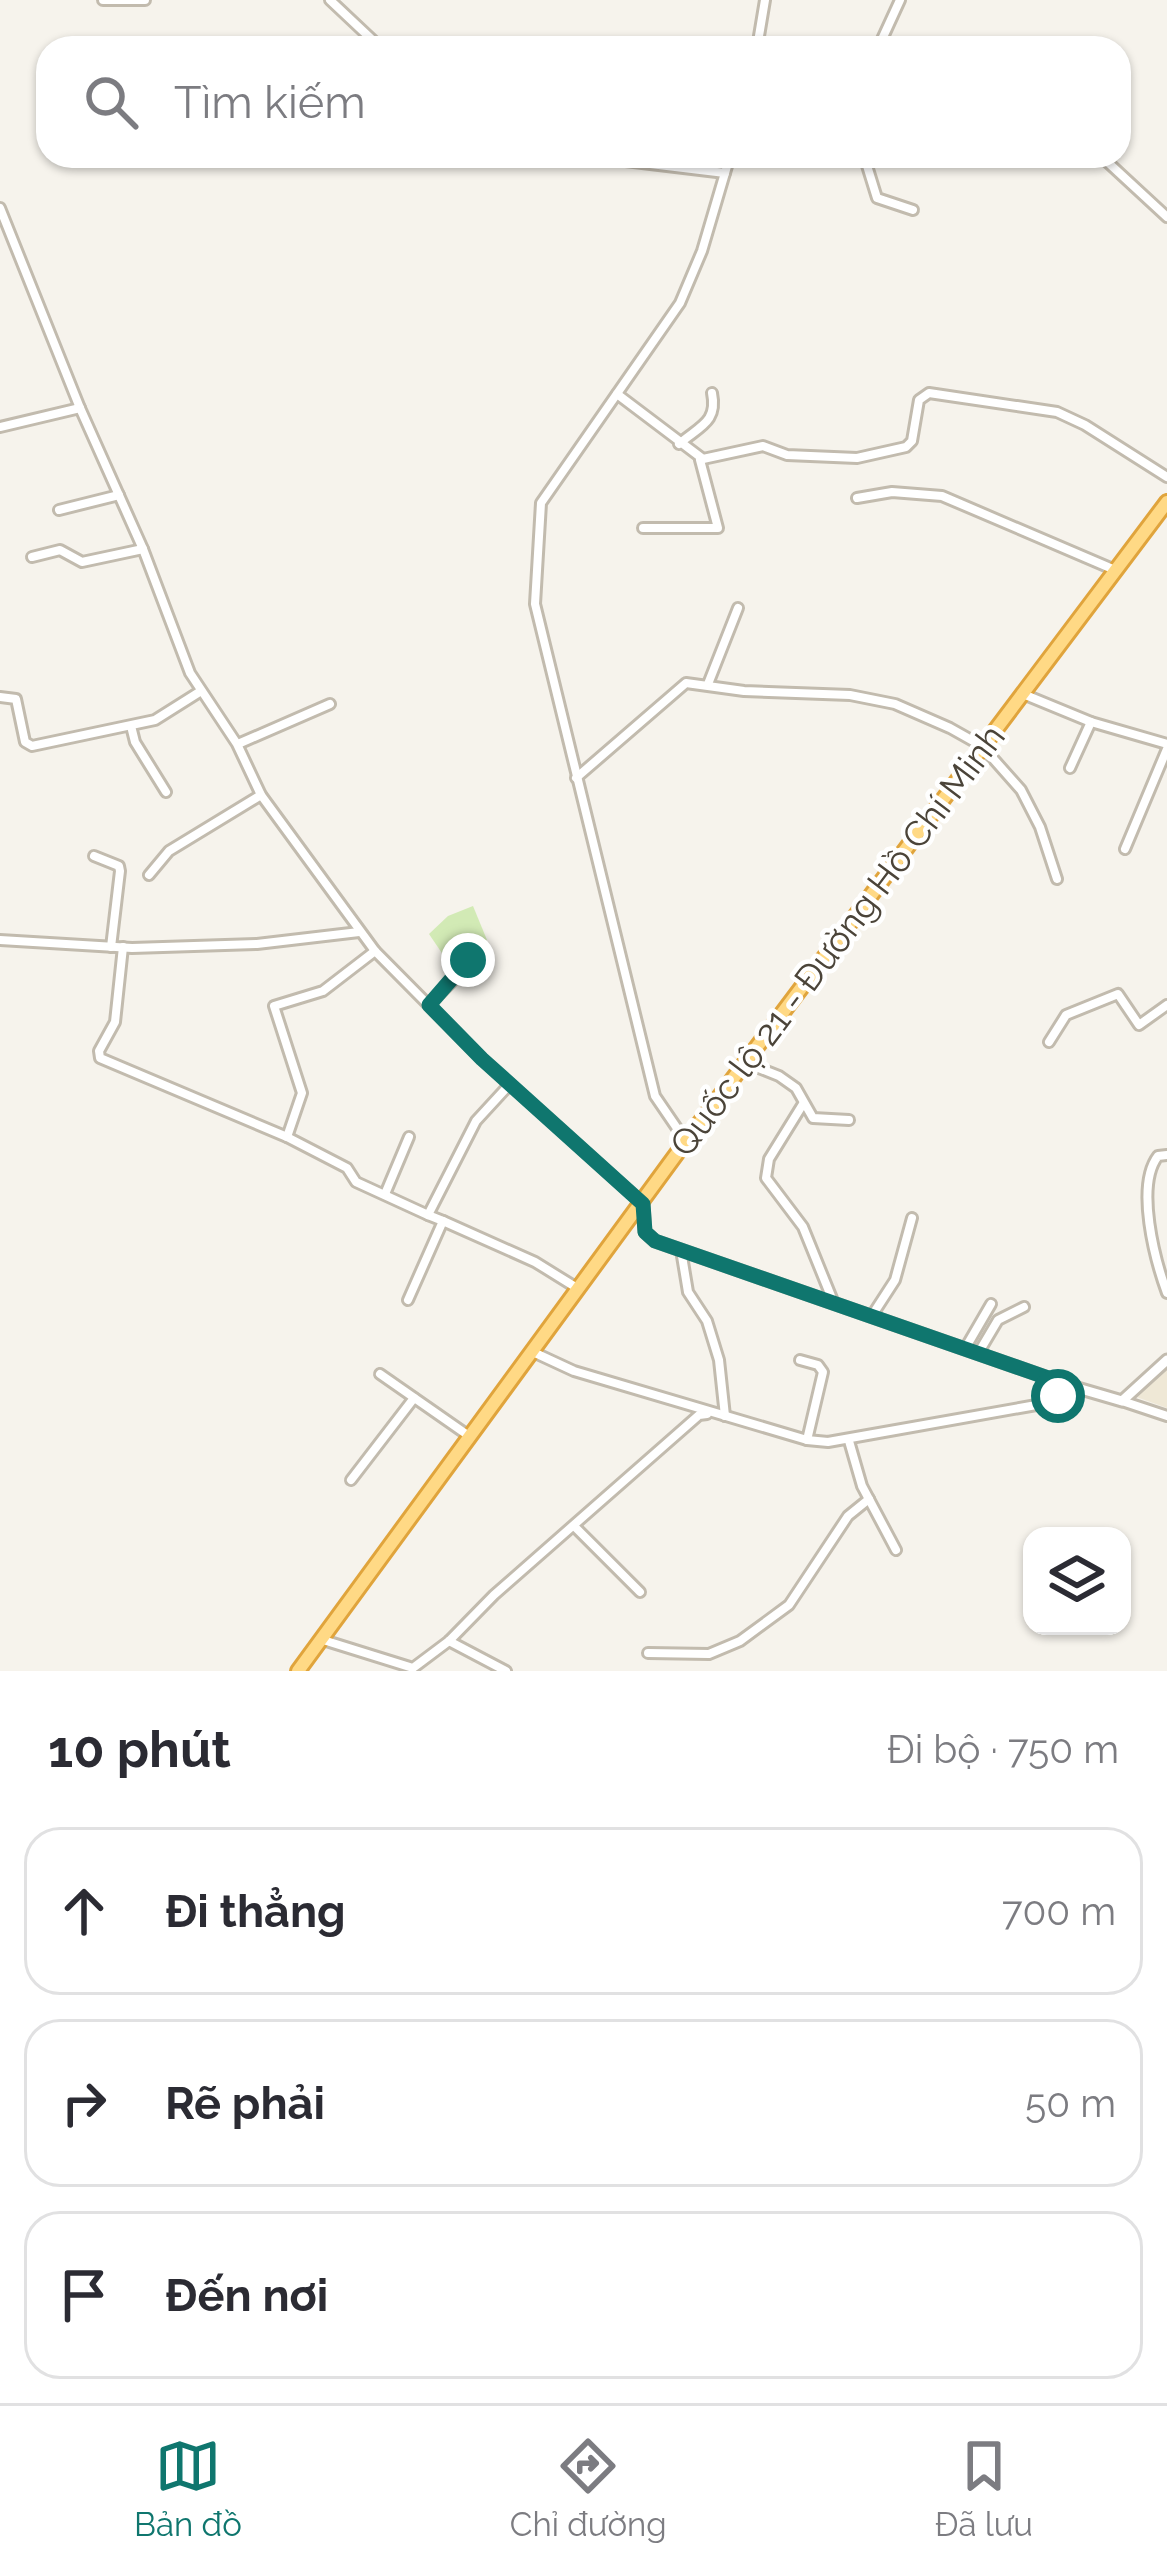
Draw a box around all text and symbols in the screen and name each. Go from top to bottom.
search box [36,36,1131,168]
icon: search [78,69,144,135]
text: Tìm kiếm [174,76,366,129]
street label: Quốc lộ 21 - Đường Hồ Chí Minh [661,716,1013,1164]
route end [441,933,495,987]
route start [1031,1369,1085,1423]
map controls [1023,1527,1131,1635]
button: layers [1023,1527,1131,1635]
text: 10 phút [48,1719,231,1779]
text: Đi bộ · 750 m [887,1726,1119,1772]
icon: ahead [51,1878,117,1944]
text: Đi thẳng [165,1885,346,1938]
text: 700 m [1002,1888,1116,1934]
icon: right [51,2070,117,2136]
text: Rẽ phải [165,2077,325,2130]
text: 50 m [1025,2080,1116,2126]
icon: arrive [51,2262,117,2328]
text: Đến nơi [165,2269,328,2322]
tab: Bản đồ [134,2433,242,2544]
tab: Chỉ đường [510,2433,667,2544]
tab: Đã lưu [935,2433,1033,2544]

